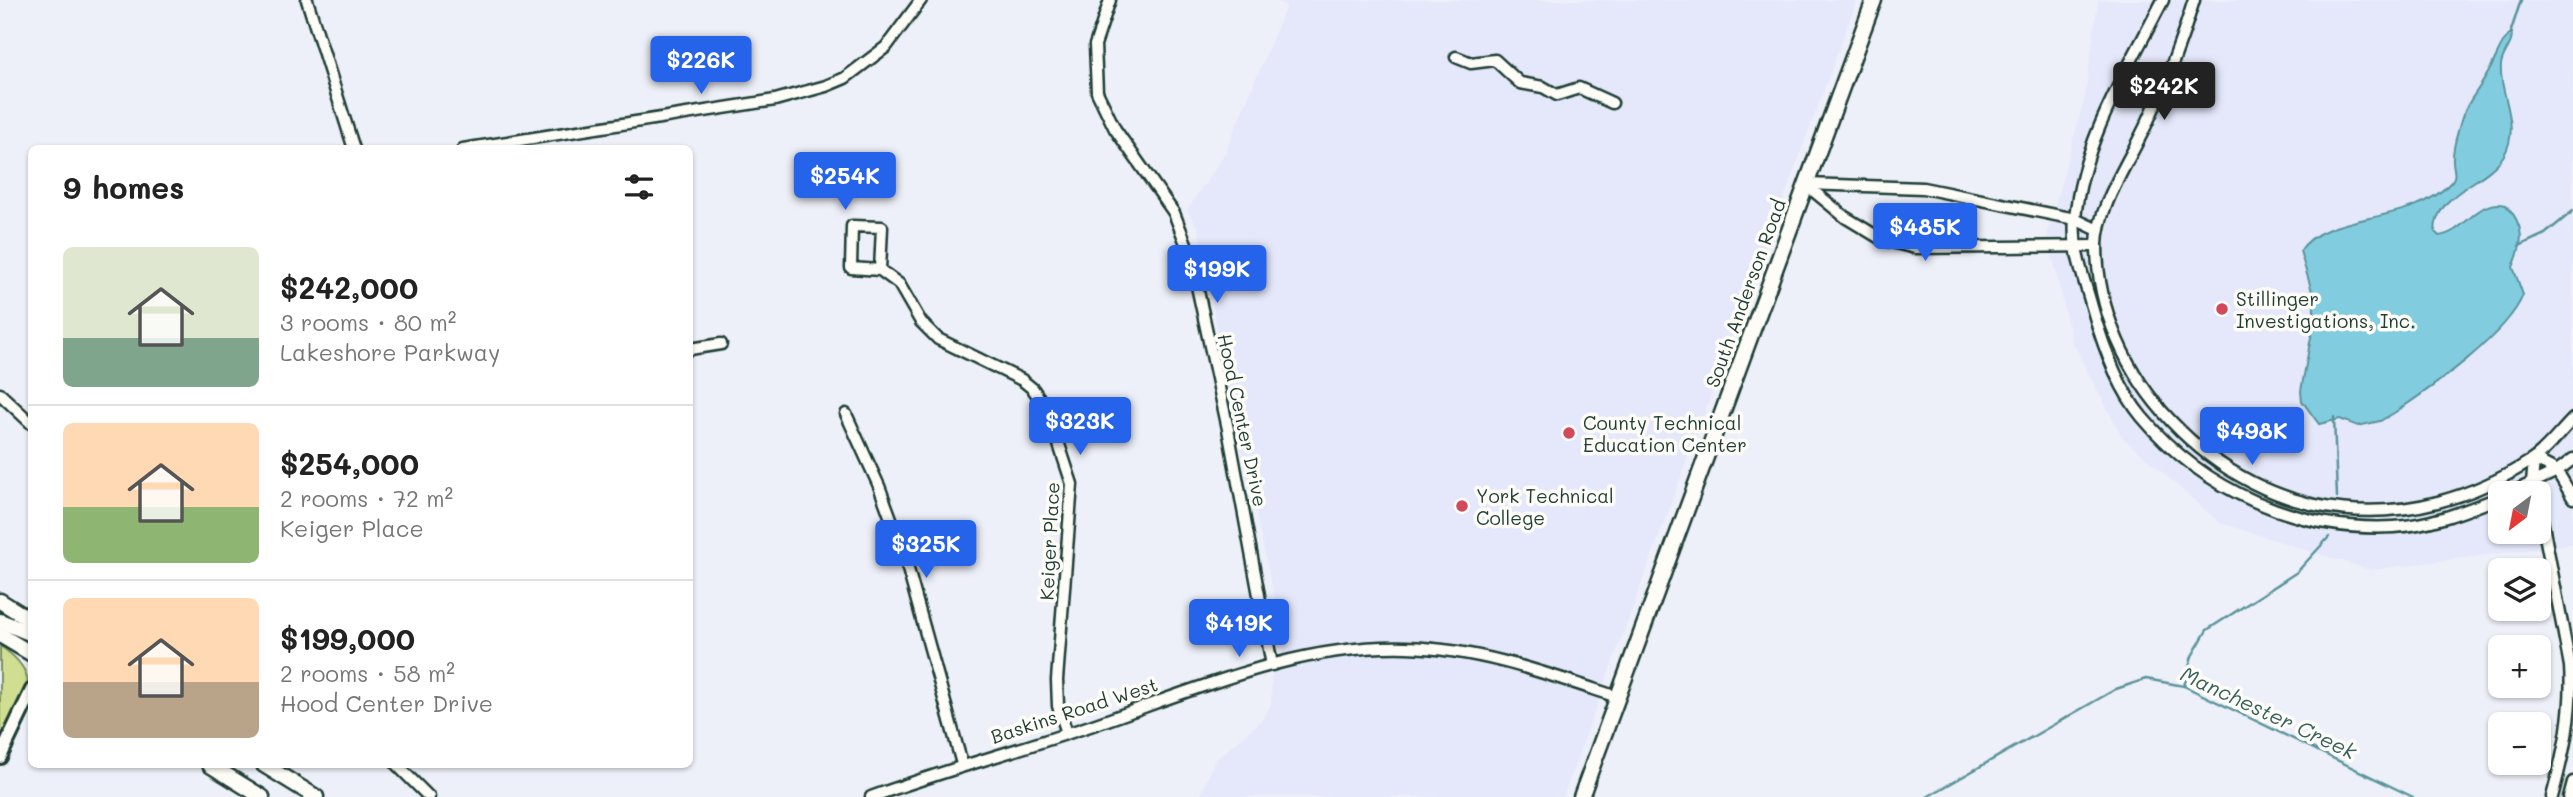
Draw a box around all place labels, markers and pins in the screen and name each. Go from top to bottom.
pin: $226K [652,36,750,96]
pin: $242K [2115,62,2213,122]
pin: $254K [796,152,894,212]
pin: $485K [1876,204,1974,263]
pin: $199K [1168,246,1266,305]
place label: Stillinger Investigations, Inc. [2236,286,2416,333]
marker: Stillinger Investigations, Inc. [2214,301,2230,317]
pin: $323K [1031,398,1129,457]
pin: $498K [2203,407,2301,467]
place label: County Technical Education Center [1583,410,1747,457]
marker: County Technical Education Center [1561,425,1577,441]
place label: York Technical College [1476,483,1614,530]
marker: York Technical College [1454,498,1470,514]
pin: $325K [877,520,975,580]
pin: $419K [1190,600,1288,659]

